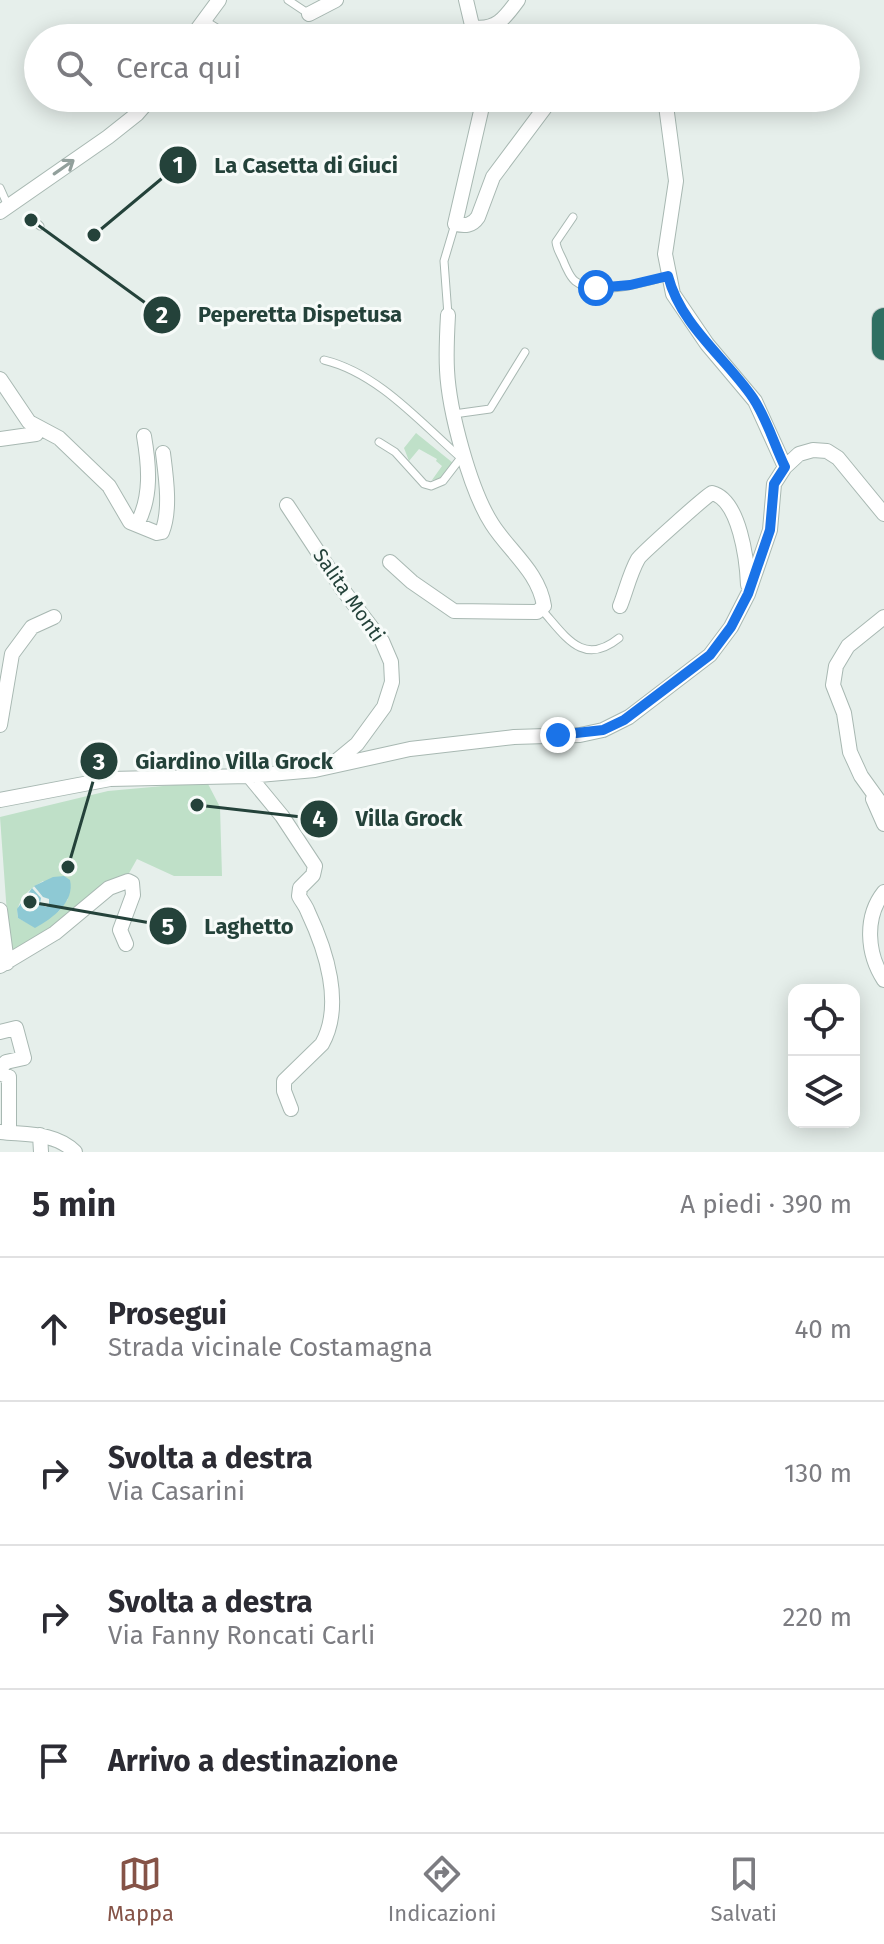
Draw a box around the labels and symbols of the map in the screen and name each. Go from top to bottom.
callout: La Casetta di Giuci [158,142,414,188]
text: 1 [172,151,184,179]
text: La Casetta di Giuci [214,152,398,179]
one-way arrow [52,159,74,175]
route start [578,270,614,306]
callout: Peperetta Dispetusa [142,292,418,338]
text: 2 [156,301,168,329]
text: Peperetta Dispetusa [198,301,402,328]
street label: Salita Monti [308,544,390,646]
route end [540,717,576,753]
callout: Giardino Villa Grock [79,738,348,784]
text: 3 [92,748,105,776]
text: Giardino Villa Grock [135,748,334,775]
callout: Villa Grock [299,796,478,842]
text: 4 [312,805,326,833]
text: Villa Grock [355,805,463,832]
callout: Laghetto [148,903,309,949]
text: 5 [162,913,175,941]
text: Laghetto [204,913,294,940]

